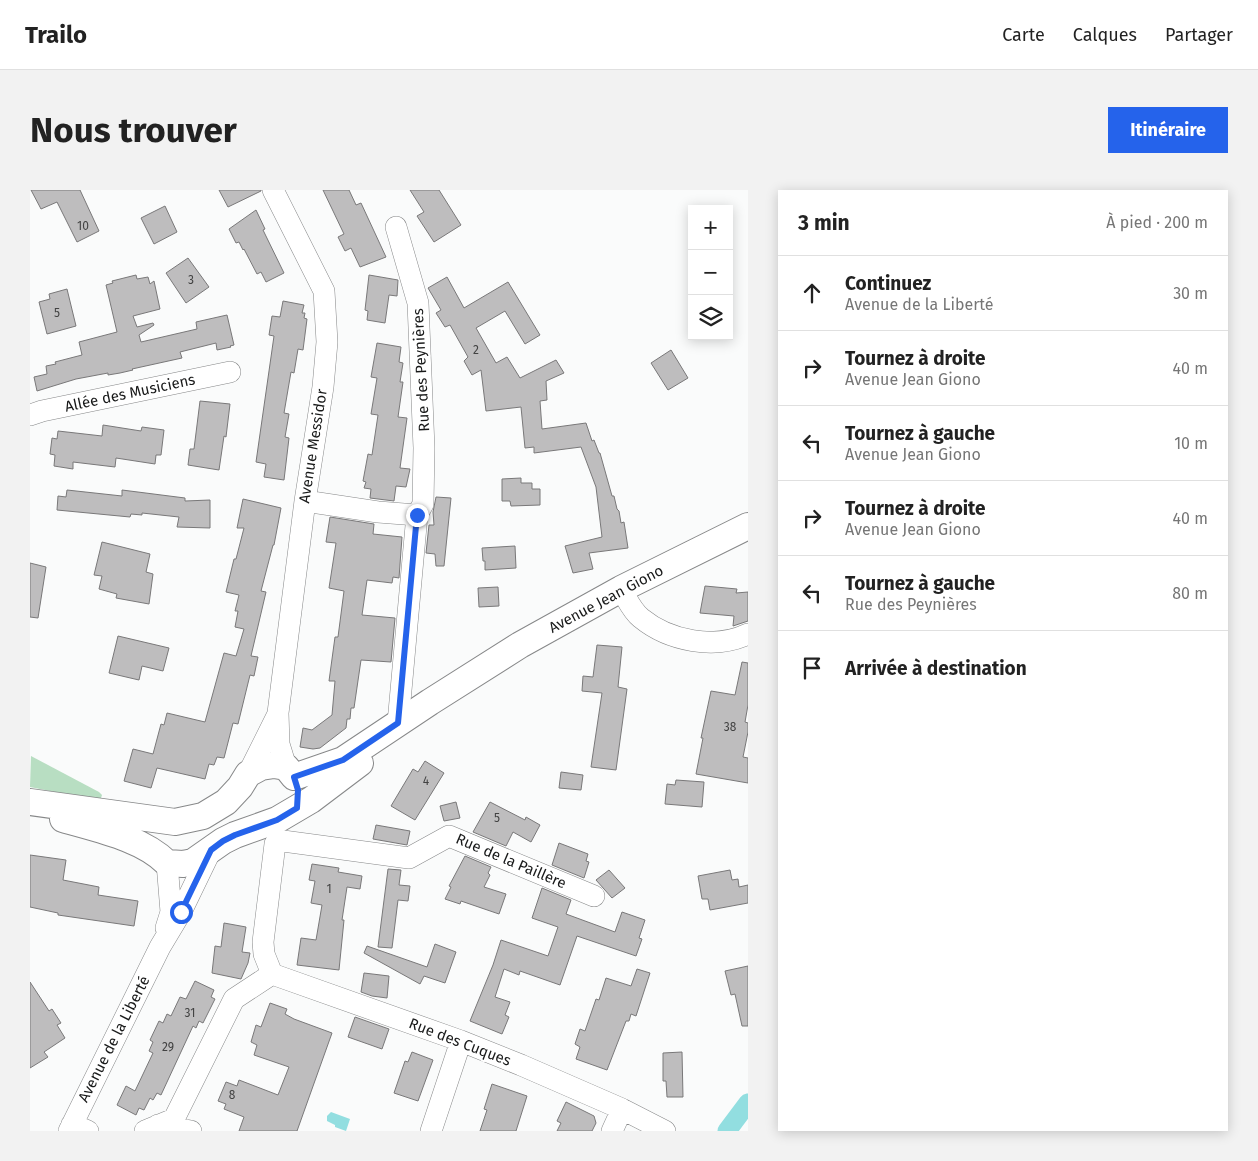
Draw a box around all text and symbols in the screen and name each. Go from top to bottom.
text: Trailo [25,21,87,49]
text: Carte [1002,24,1045,46]
text: Calques [1073,24,1137,46]
text: Partager [1165,24,1233,46]
button: Itinéraire [1108,107,1228,153]
text: Nous trouver [30,109,237,151]
map controls [688,205,733,340]
button: + [688,205,733,250]
text: 3 min [798,210,850,236]
text: À pied · 200 m [1106,213,1208,232]
house number: 10 [77,219,89,233]
button: − [688,250,733,295]
text: Continuez [845,272,931,295]
house number: 3 [188,273,194,287]
icon: ahead [798,279,826,307]
text: 30 m [1173,284,1208,303]
button: layers [688,295,733,340]
text: Avenue de la Liberté [845,295,994,314]
house number: 5 [54,306,60,320]
street label: Rue des Peynières [409,308,433,432]
house number: 2 [473,343,479,357]
text: Tournez à droite [845,347,986,370]
icon: right [798,354,826,382]
text: 40 m [1173,359,1208,378]
street label: Allée des Musiciens [63,370,197,416]
text: Avenue Jean Giono [845,370,981,389]
street label: Avenue Messidor [295,387,331,504]
text: Tournez à gauche [845,422,995,445]
icon: left [798,429,826,457]
text: 10 m [1174,434,1208,453]
text: Avenue Jean Giono [845,445,981,464]
text: Tournez à droite [845,497,986,520]
route end [406,504,429,527]
icon: right [798,504,826,532]
text: 40 m [1173,509,1208,528]
text: Avenue Jean Giono [845,520,981,539]
street label: Avenue Jean Giono [546,561,666,637]
text: Tournez à gauche [845,572,995,595]
icon: left [798,579,826,607]
text: 80 m [1172,584,1208,603]
text: Rue des Peynières [845,595,977,614]
icon: arrive [798,654,826,682]
text: Arrivée à destination [845,657,1027,680]
house number: 38 [724,720,737,734]
house number: 4 [423,774,430,788]
house number: 5 [494,811,500,825]
street label: Rue de la Paillère [453,830,569,892]
house number: 1 [326,882,332,896]
route start [170,901,193,924]
street label: Avenue de la Liberté [74,973,154,1105]
house number: 31 [185,1006,195,1020]
street label: Rue des Cuques [406,1014,514,1070]
house number: 29 [162,1040,174,1054]
house number: 8 [229,1088,236,1102]

